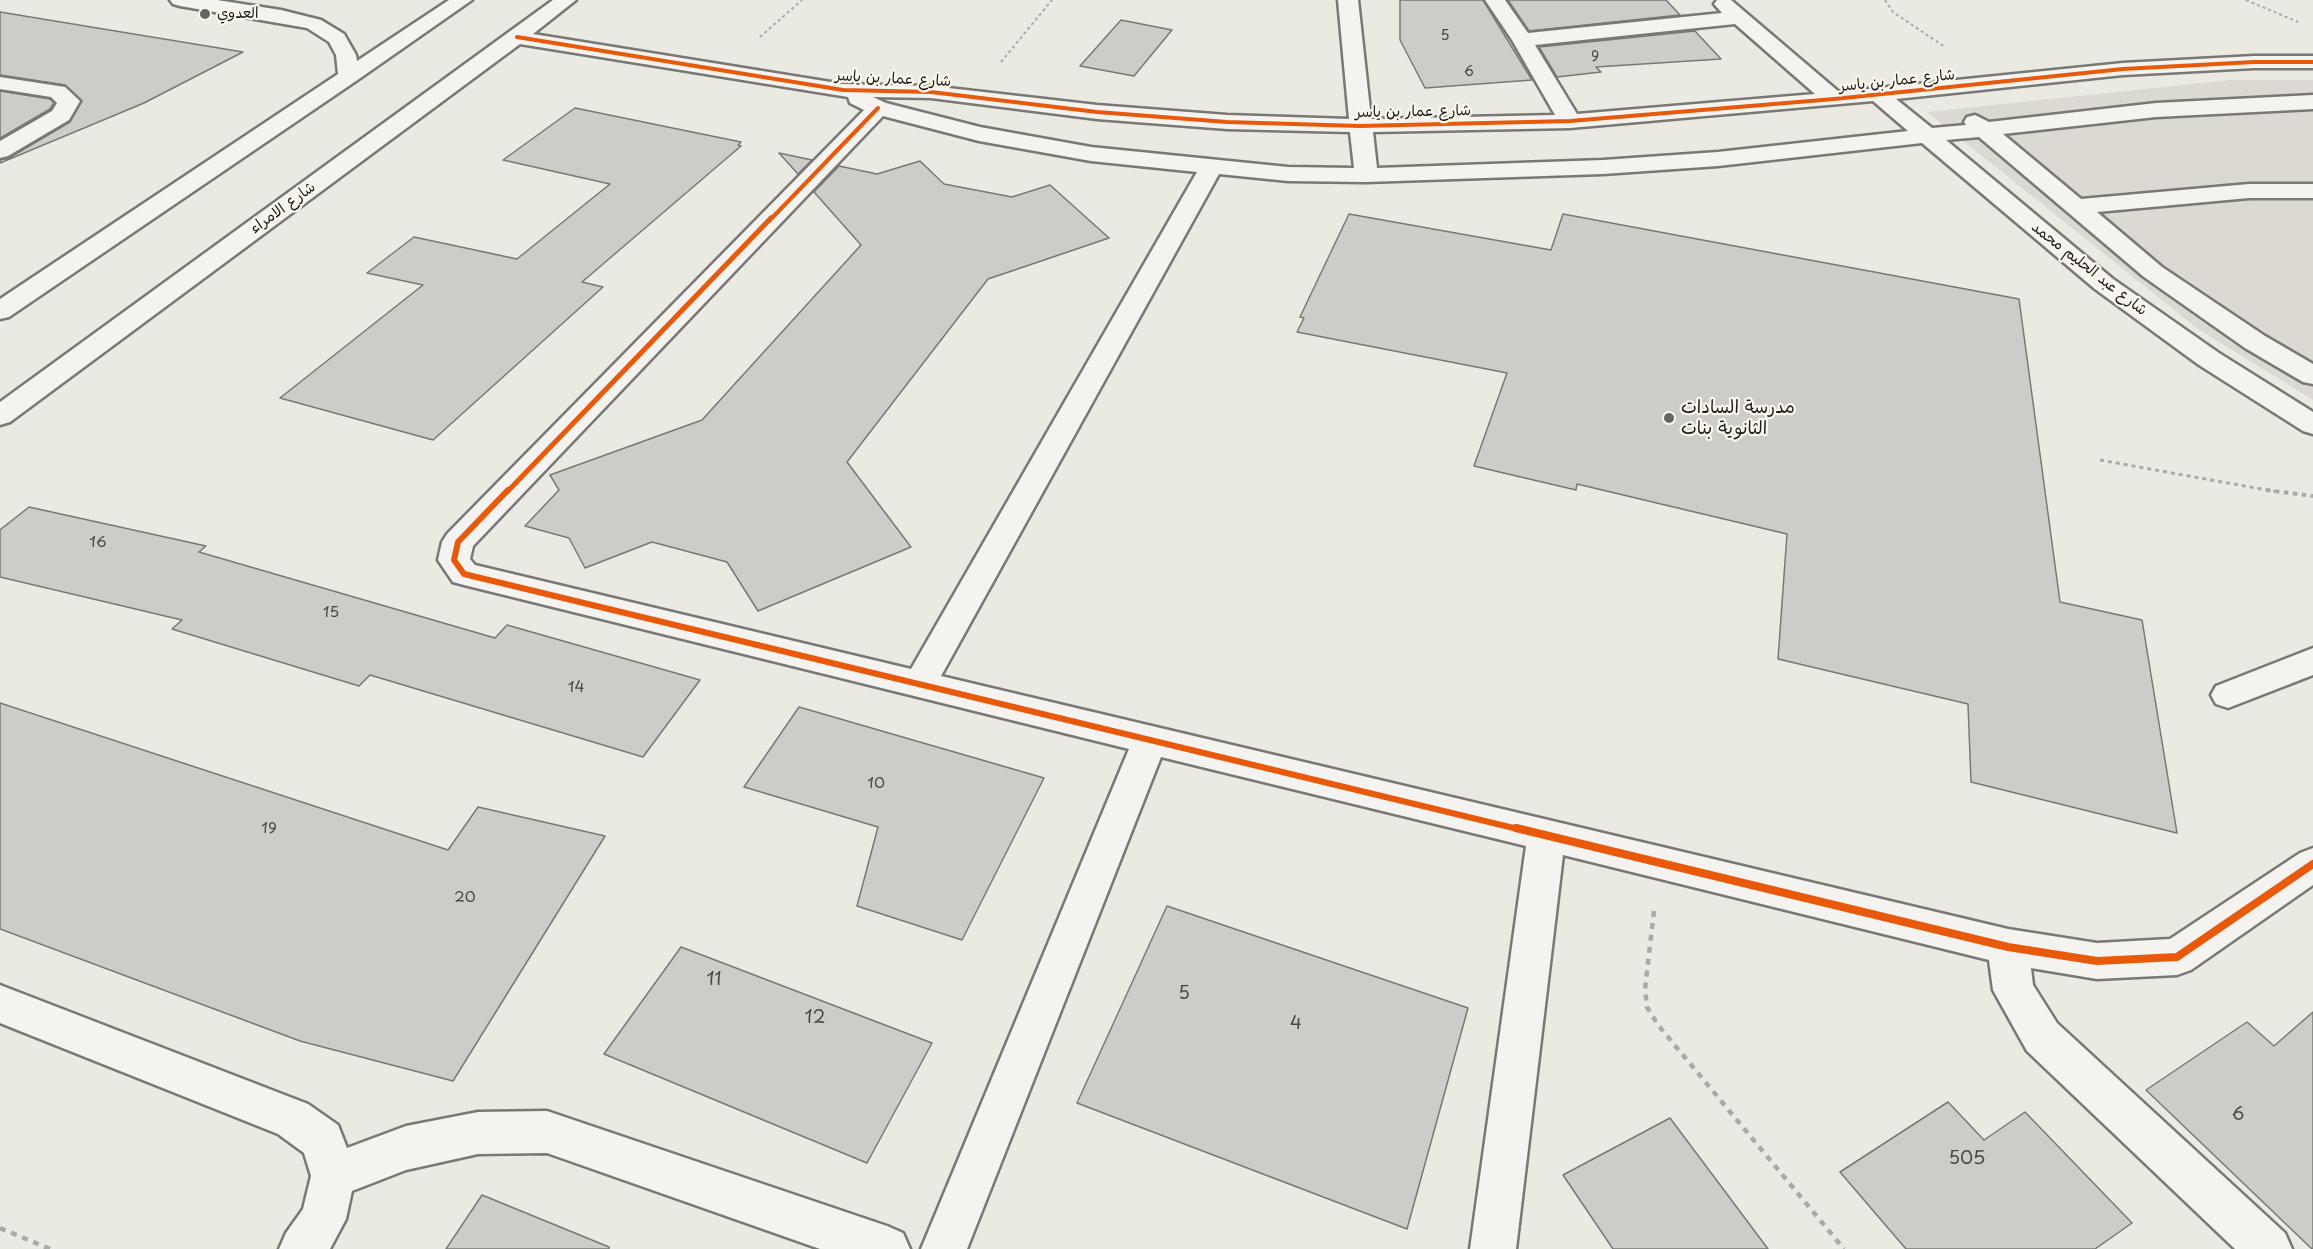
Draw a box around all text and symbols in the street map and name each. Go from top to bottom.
place label: العدوي [217,5,259,23]
marker: العدوي [198,7,212,21]
house number: 5 [1440,28,1450,44]
house number: 9 [1591,49,1599,65]
house number: 6 [1464,64,1474,80]
street label: شارع عمار بن ياسر [1838,66,1956,96]
street label: شارع عمار بن ياسر [834,67,952,91]
street label: شارع عمار بن ياسر [1355,102,1471,122]
street label: شارع الامراء [247,178,319,238]
street label: شارع عبد الحليم محمد [2028,218,2150,320]
place label: مدرسة السادات الثانوية بنات [1681,397,1795,440]
marker: مدرسة السادات الثانوية بنات [1662,411,1676,425]
house number: 16 [89,534,107,552]
house number: 15 [323,604,339,622]
house number: 14 [568,679,584,697]
house number: 10 [867,775,885,793]
house number: 19 [261,820,277,838]
house number: 20 [454,889,476,907]
house number: 11 [706,969,722,991]
house number: 5 [1178,983,1190,1005]
house number: 12 [805,1007,825,1029]
house number: 4 [1290,1013,1302,1035]
house number: 6 [2232,1104,2244,1126]
house number: 505 [1949,1148,1985,1170]

